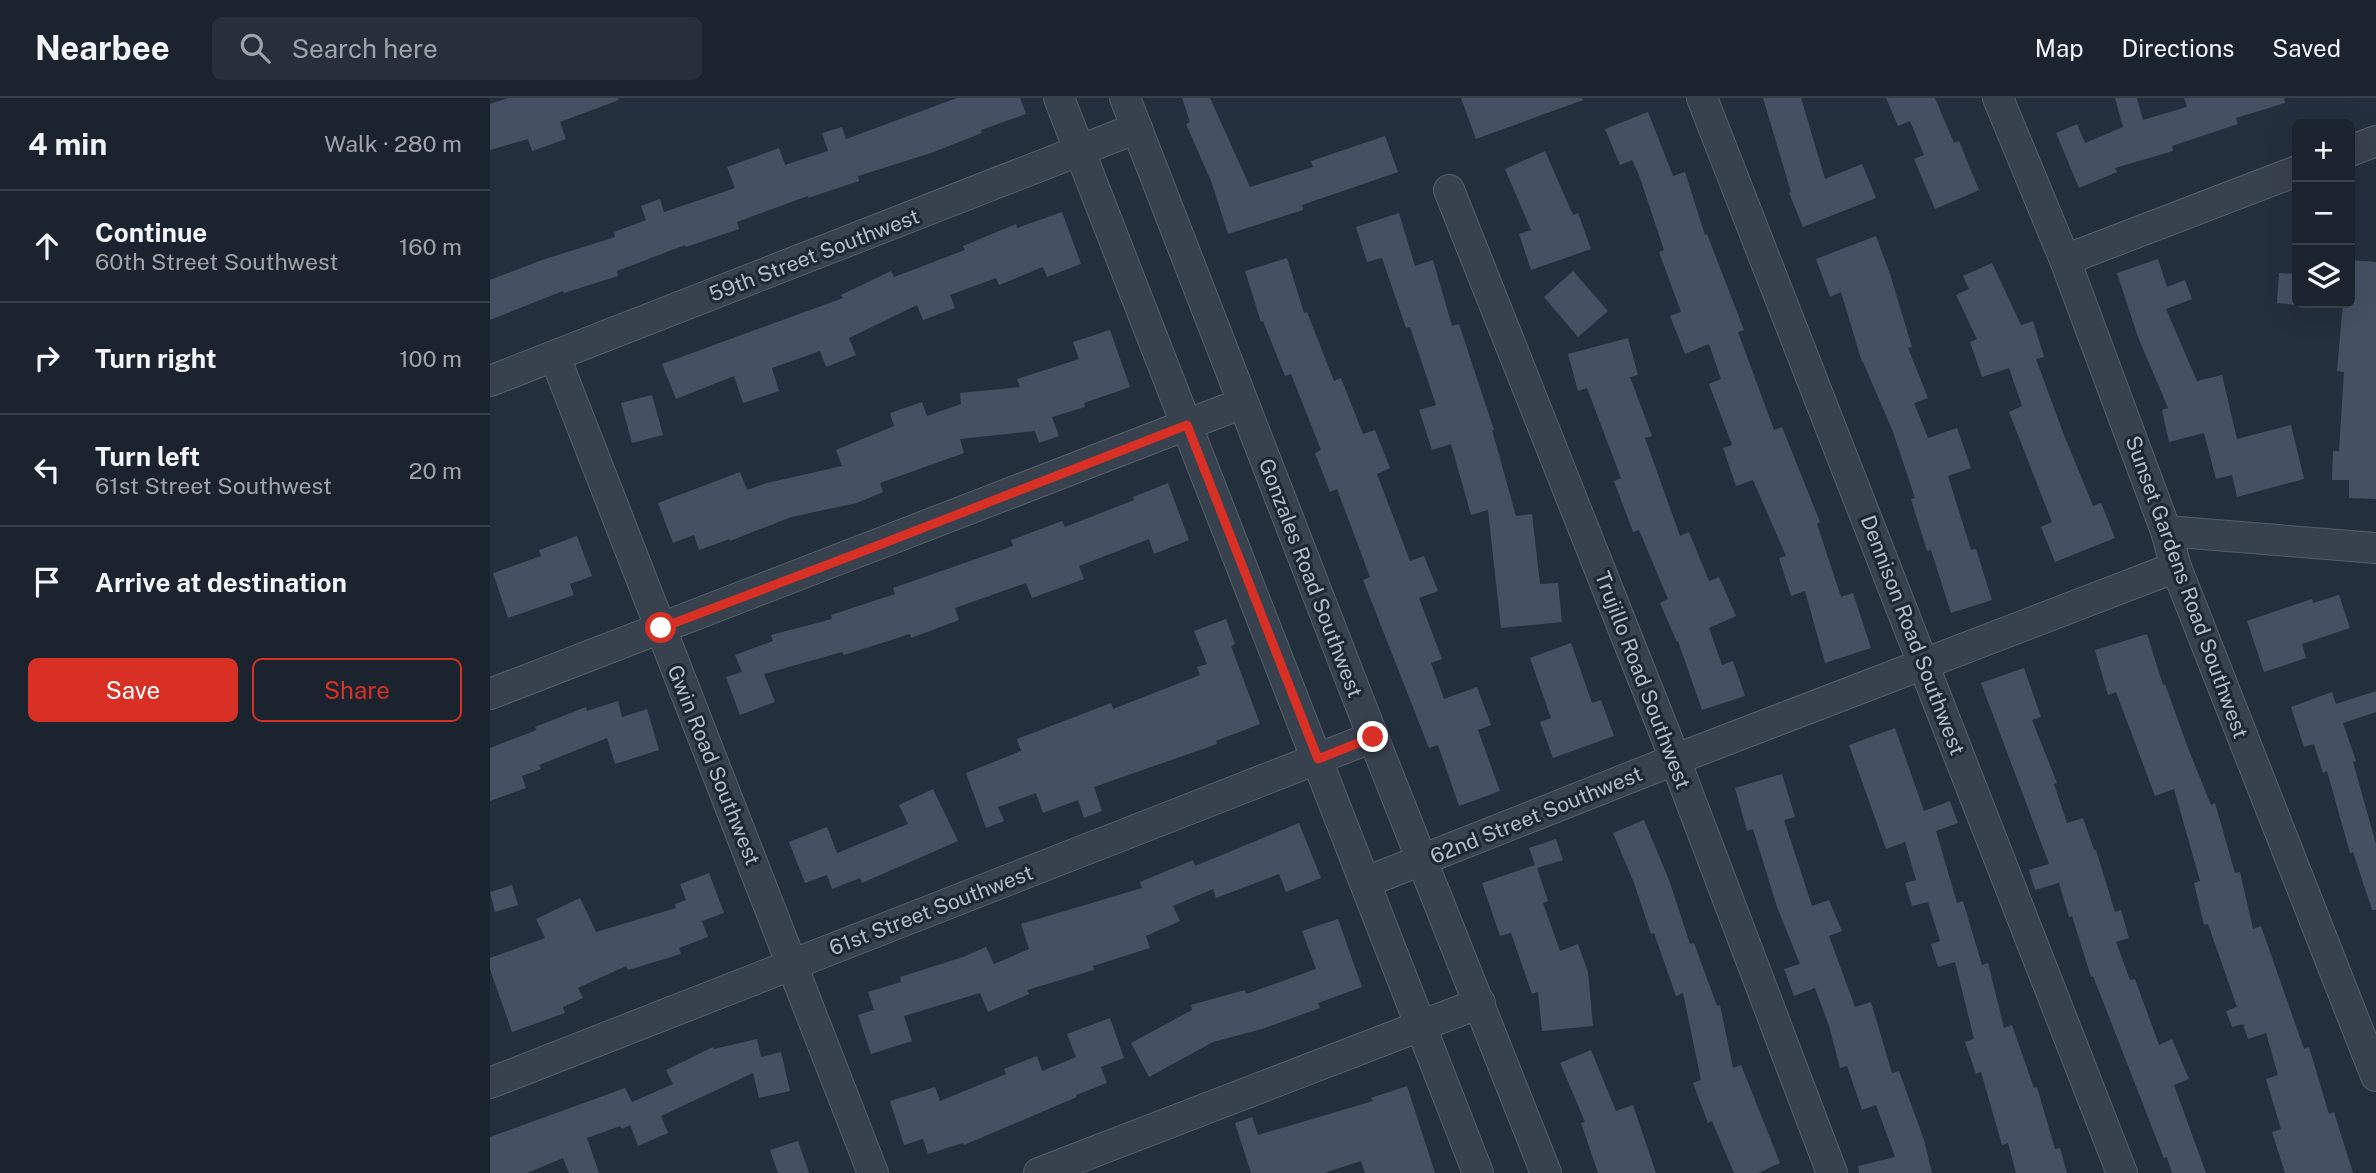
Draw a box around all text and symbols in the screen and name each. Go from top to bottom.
search box [212,17,702,80]
text: Nearbee [35,29,170,67]
icon: search [236,29,274,67]
text: Search here [292,33,438,64]
text: Map [2035,34,2084,62]
text: Directions [2122,34,2234,62]
text: Saved [2272,34,2341,62]
map controls [2292,119,2355,308]
button: + [2292,119,2355,182]
text: 4 min [28,126,107,162]
text: Walk · 280 m [324,130,462,157]
button: − [2292,182,2355,245]
street label: 59th Street Southwest [705,203,923,307]
text: Continue [95,217,207,248]
icon: ahead [28,227,66,265]
text: 160 m [399,233,462,260]
button: layers [2292,245,2355,308]
text: 60th Street Southwest [95,248,338,275]
icon: right [28,339,66,377]
text: Turn right [95,343,217,374]
text: 100 m [399,345,462,372]
street label: Sunset Gardens Road Southwest [2120,432,2254,742]
text: Turn left [95,441,200,472]
icon: left [28,451,66,489]
street label: Gonzales Road Southwest [1254,455,1368,701]
text: 20 m [409,457,462,484]
text: 61st Street Southwest [95,472,332,499]
street label: Dennison Road Southwest [1856,511,1970,759]
icon: arrive [28,563,66,601]
text: Arrive at destination [95,567,347,598]
street label: Trujillo Road Southwest [1590,568,1696,792]
route start [645,612,676,643]
button: Save [28,658,238,722]
button: Share [252,658,462,722]
street label: Gwin Road Southwest [662,661,766,869]
route end [1357,721,1388,752]
street label: 62nd Street Southwest [1426,761,1646,869]
street label: 61st Street Southwest [826,860,1036,960]

